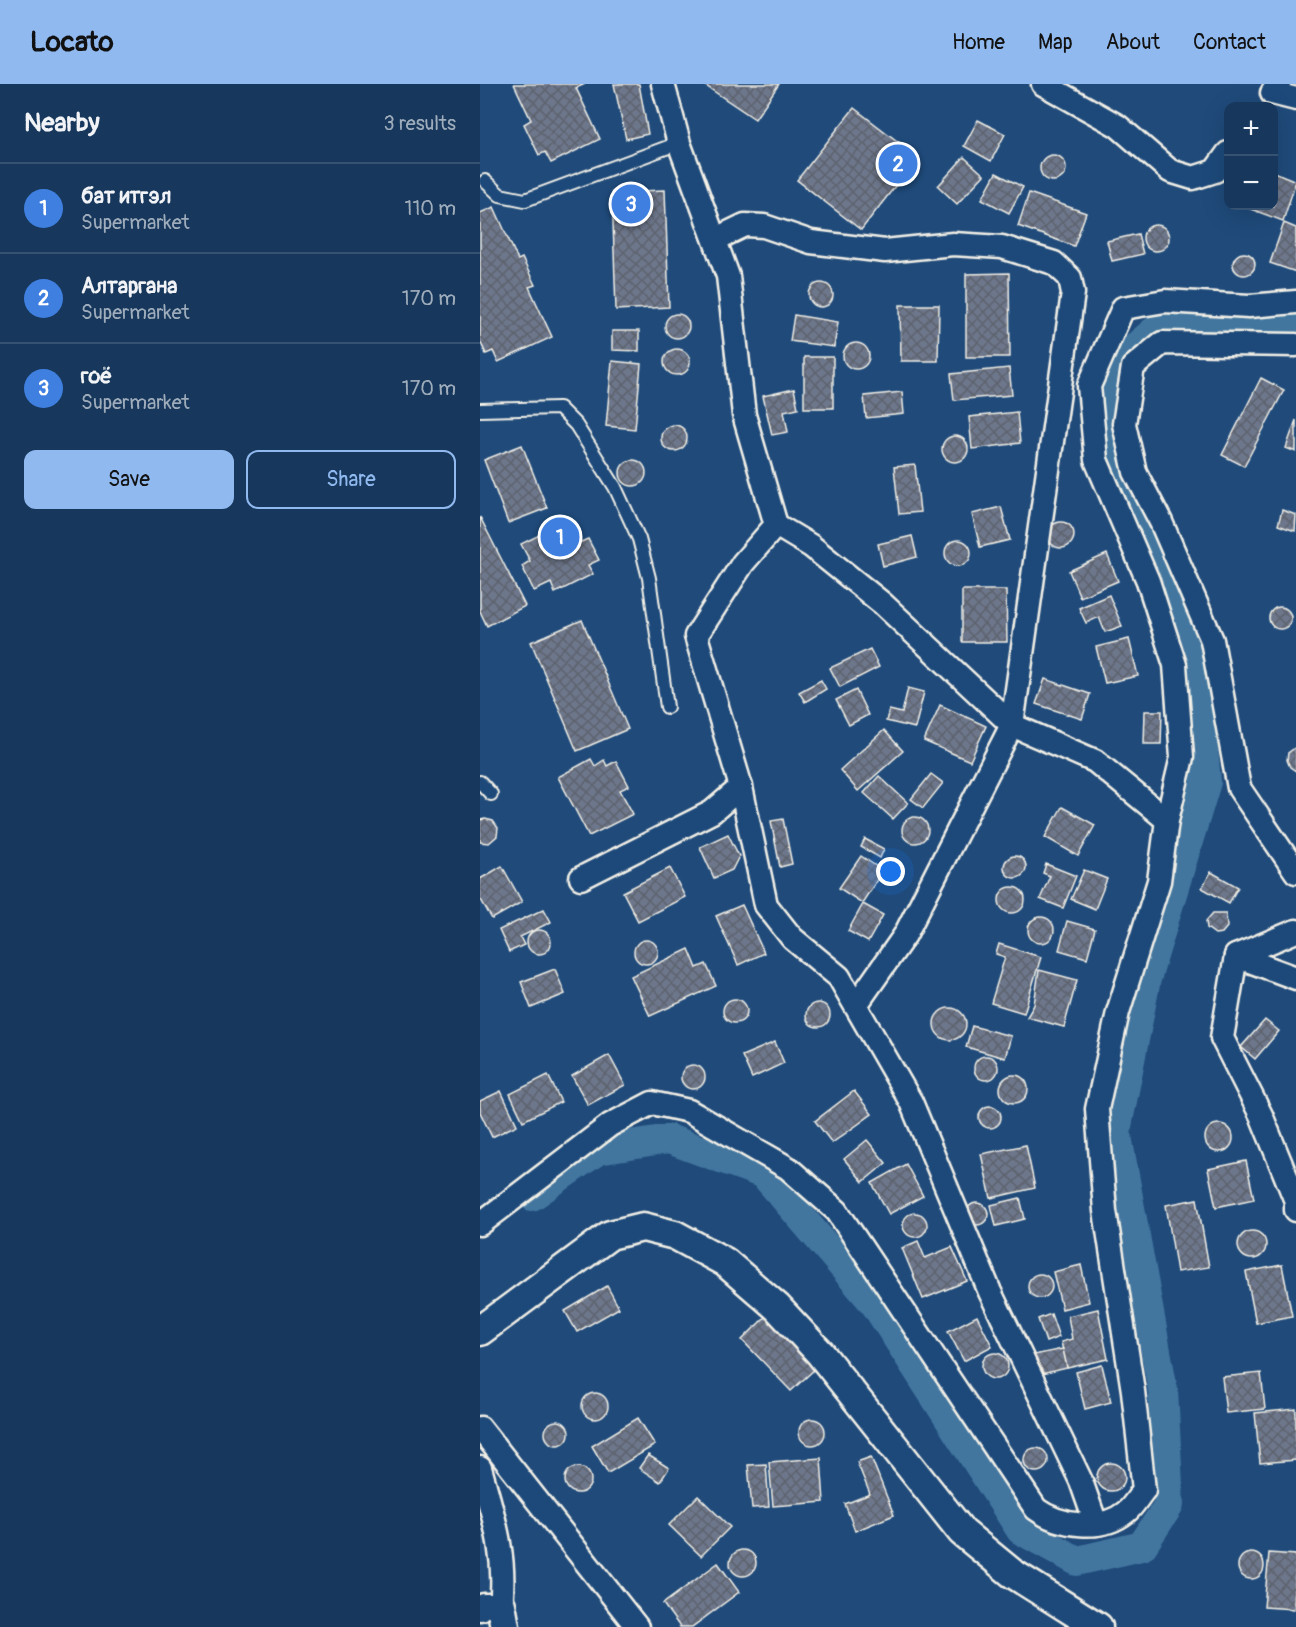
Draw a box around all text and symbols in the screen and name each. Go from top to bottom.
text: Locato [30,25,114,60]
text: Home [952,29,1005,56]
text: Map [1038,29,1073,56]
text: About [1106,29,1160,56]
text: Contact [1193,29,1266,56]
map controls [1224,102,1278,210]
button: + [1224,102,1278,156]
text: Nearby [24,107,100,139]
text: 3 results [384,111,456,136]
pin: 2 [878,142,918,187]
button: − [1224,156,1278,210]
text: бат итгэл [81,182,171,210]
pin: 3 [612,182,650,226]
text: 1 [40,196,47,221]
text: 110 m [405,196,456,221]
text: Supermarket [81,210,190,235]
text: Алтаргана [81,272,177,300]
text: 2 [38,286,49,311]
text: 170 m [402,286,456,311]
text: Supermarket [81,300,190,325]
text: гоё [81,362,112,390]
text: 3 [38,376,49,401]
text: 170 m [402,376,456,401]
text: Supermarket [81,390,190,415]
button: Save [24,450,234,509]
button: Share [246,450,456,509]
pin: 1 [540,514,580,560]
your location [876,857,905,886]

